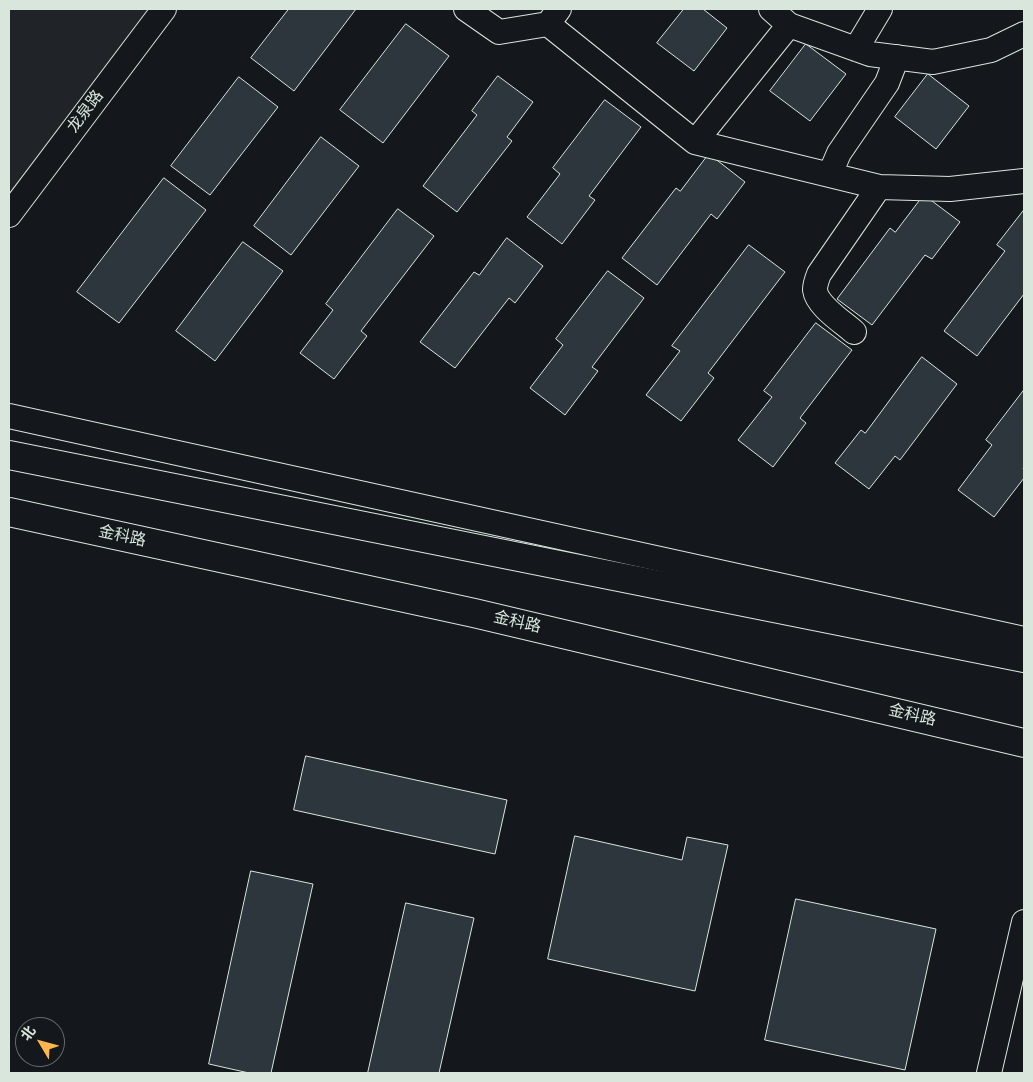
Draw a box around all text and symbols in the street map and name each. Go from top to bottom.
street label: 龙泉路 [64,87,108,137]
street label: 金科路 [97,523,147,551]
street label: 金科路 [491,608,543,638]
street label: 金科路 [886,701,938,731]
north arrow [15,1017,65,1067]
text: 北 [17,1022,40,1045]

